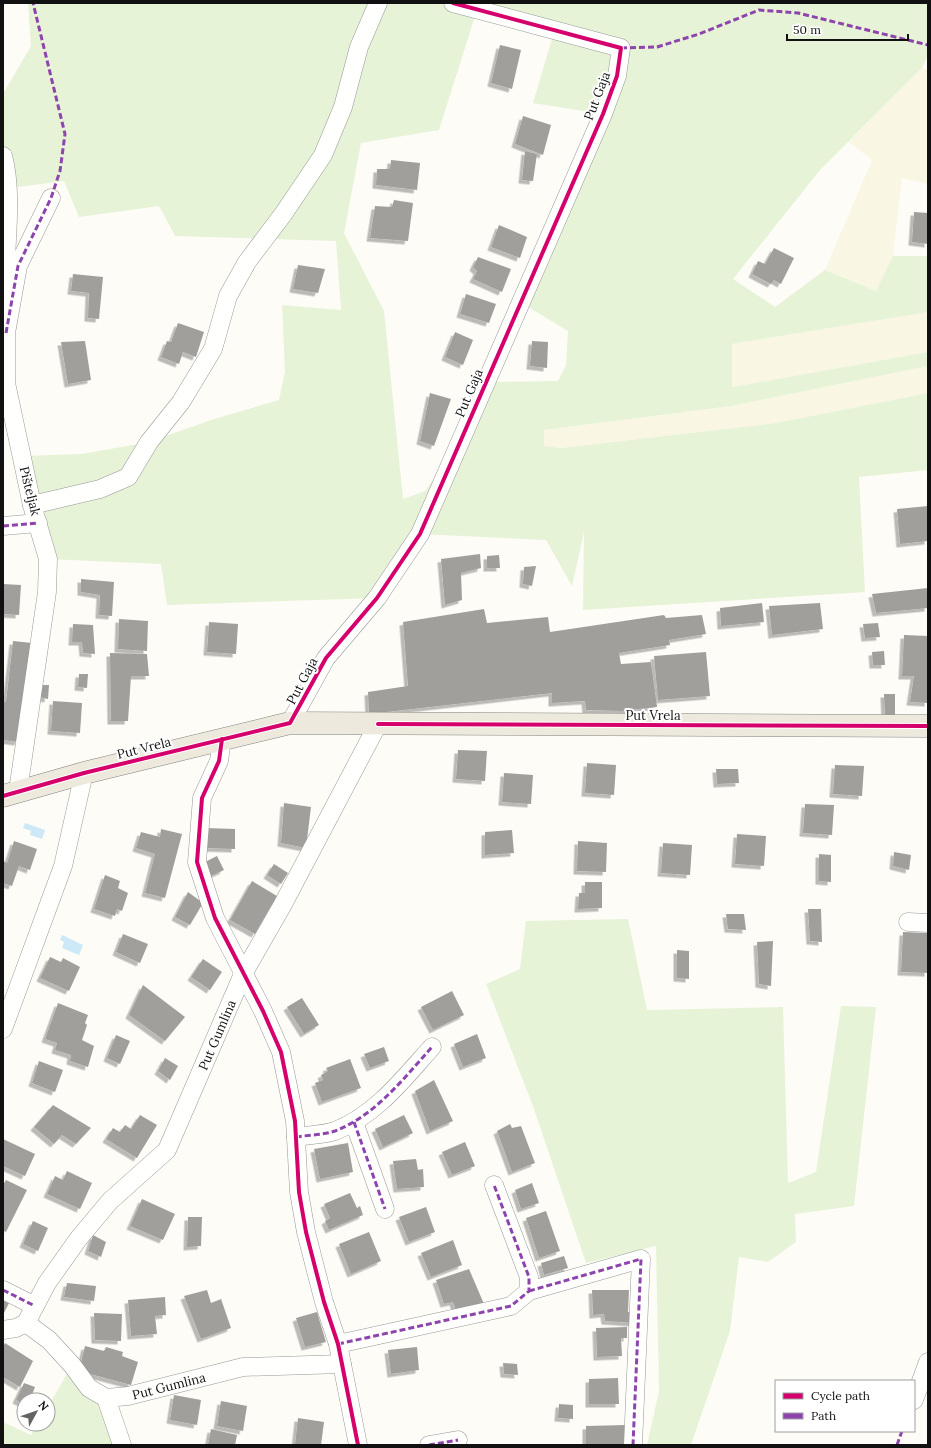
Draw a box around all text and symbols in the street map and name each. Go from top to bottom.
scale bar [787,16,908,42]
text: 50 m [793,22,821,37]
street label: Put Gaja [580,69,614,123]
street label: Put Gaja [451,366,487,420]
street label: Pišteljak [16,465,44,517]
street label: Put Gaja [283,654,322,707]
street label: Put Vrela [625,707,681,724]
street label: Put Vrela [115,733,173,763]
street label: Put Gumlina [194,997,240,1073]
street label: Put Gumlina [130,1368,208,1403]
legend [775,1380,915,1432]
text: Cycle path [811,1388,870,1403]
north arrow [16,1392,56,1432]
text: N [36,1398,52,1414]
text: Path [811,1408,836,1423]

